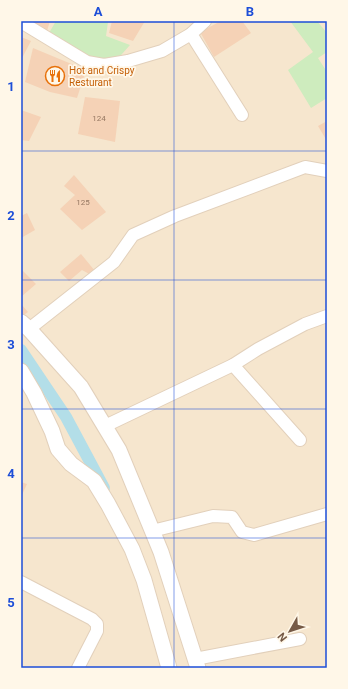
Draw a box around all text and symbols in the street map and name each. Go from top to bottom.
text: A [94,4,103,19]
text: B [246,4,254,19]
restaurant icon: Hot and Crispy Resturant [44,65,66,87]
place label: Hot and Crispy Resturant [69,65,135,88]
text: 1 [7,79,15,94]
house number: 124 [92,114,106,123]
house number: 125 [76,198,90,207]
text: 2 [7,208,15,223]
text: 3 [7,337,15,352]
text: 4 [7,466,15,481]
text: 5 [7,595,15,610]
north arrow [270,611,310,651]
text: N [275,630,290,644]

